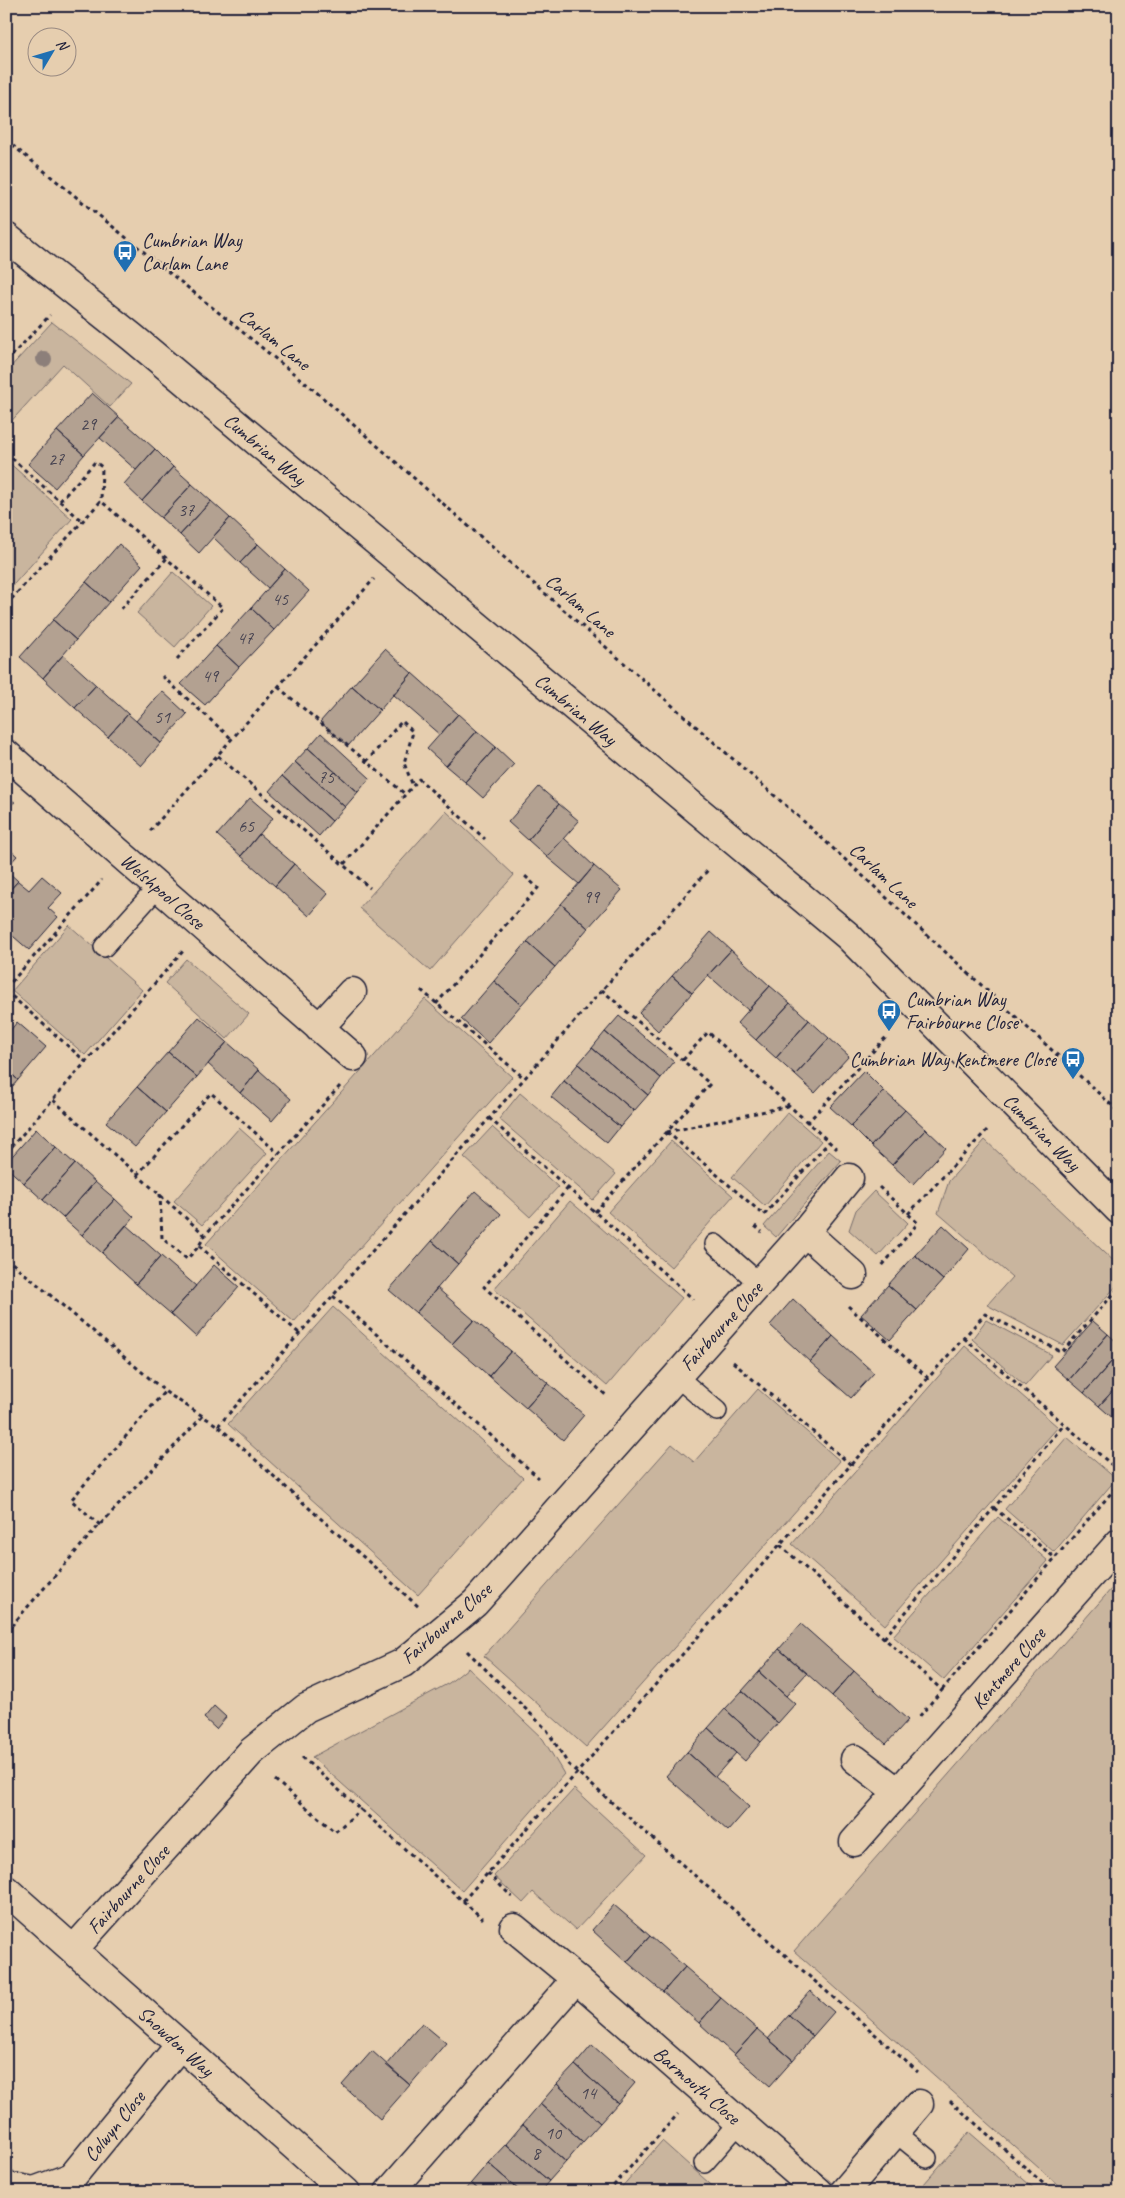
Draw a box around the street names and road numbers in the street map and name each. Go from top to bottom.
street label: Carlam Lane [234,303,317,377]
street label: Cumbrian Way [219,408,312,492]
street label: Carlam Lane [540,568,622,644]
street label: Cumbrian Way [530,668,623,752]
street label: Carlam Lane [844,837,924,915]
street label: Welshpool Close [115,848,211,936]
street label: Cumbrian Way [998,1088,1086,1177]
street label: Fairbourne Close [675,1275,769,1376]
street label: Fairbourne Close [396,1576,498,1670]
street label: Kentmere Close [966,1621,1052,1715]
street label: Fairbourne Close [82,1838,176,1939]
street label: Snowdon Way [132,2001,220,2083]
street label: Barmouth Close [648,2041,746,2131]
street label: Colwyn Close [78,2085,151,2167]

